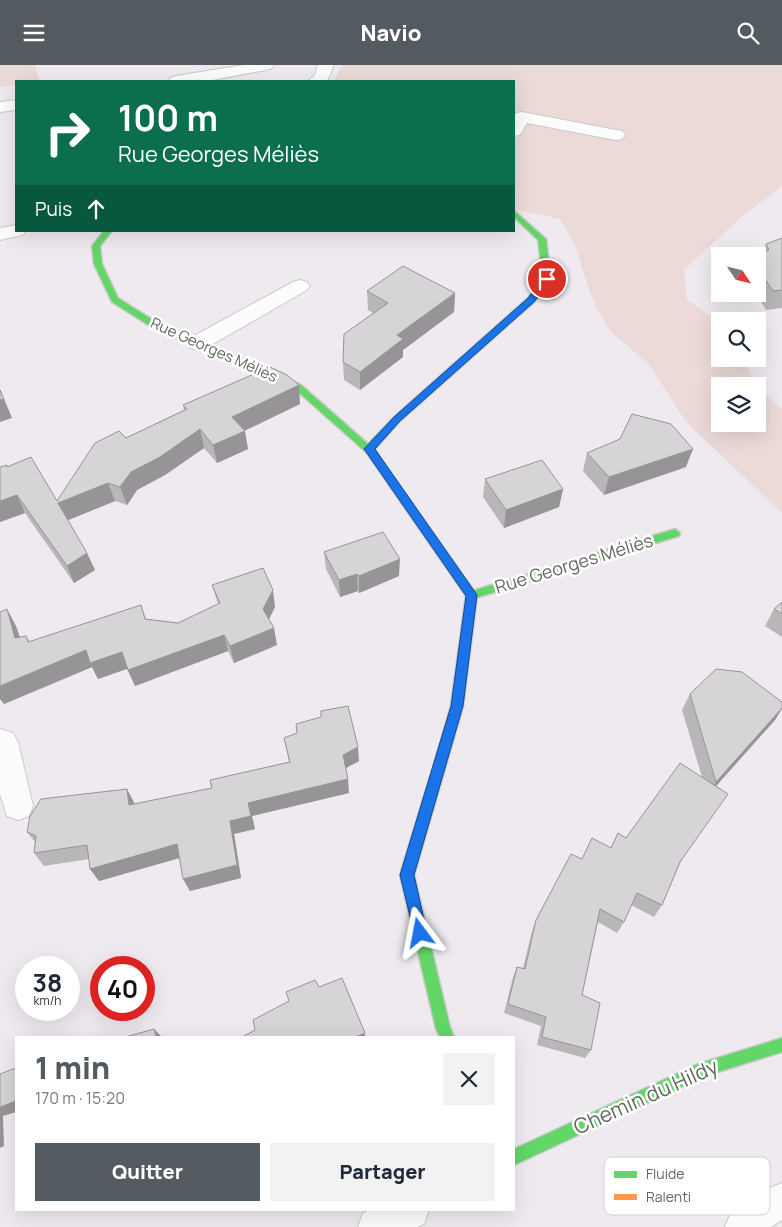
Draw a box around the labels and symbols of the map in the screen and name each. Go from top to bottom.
north arrow [711,247,766,303]
pin [526,258,568,300]
street label: Rue Georges Méliès [147,312,281,387]
street label: Rue Georges Méliès [492,528,656,599]
position arrow [393,906,445,958]
speed limit sign: 40 [90,956,155,1021]
street label: Chemin du Hildy [569,1052,722,1141]
legend [604,1157,770,1215]
text: Fluide [646,1164,684,1183]
text: Ralenti [646,1187,691,1206]

